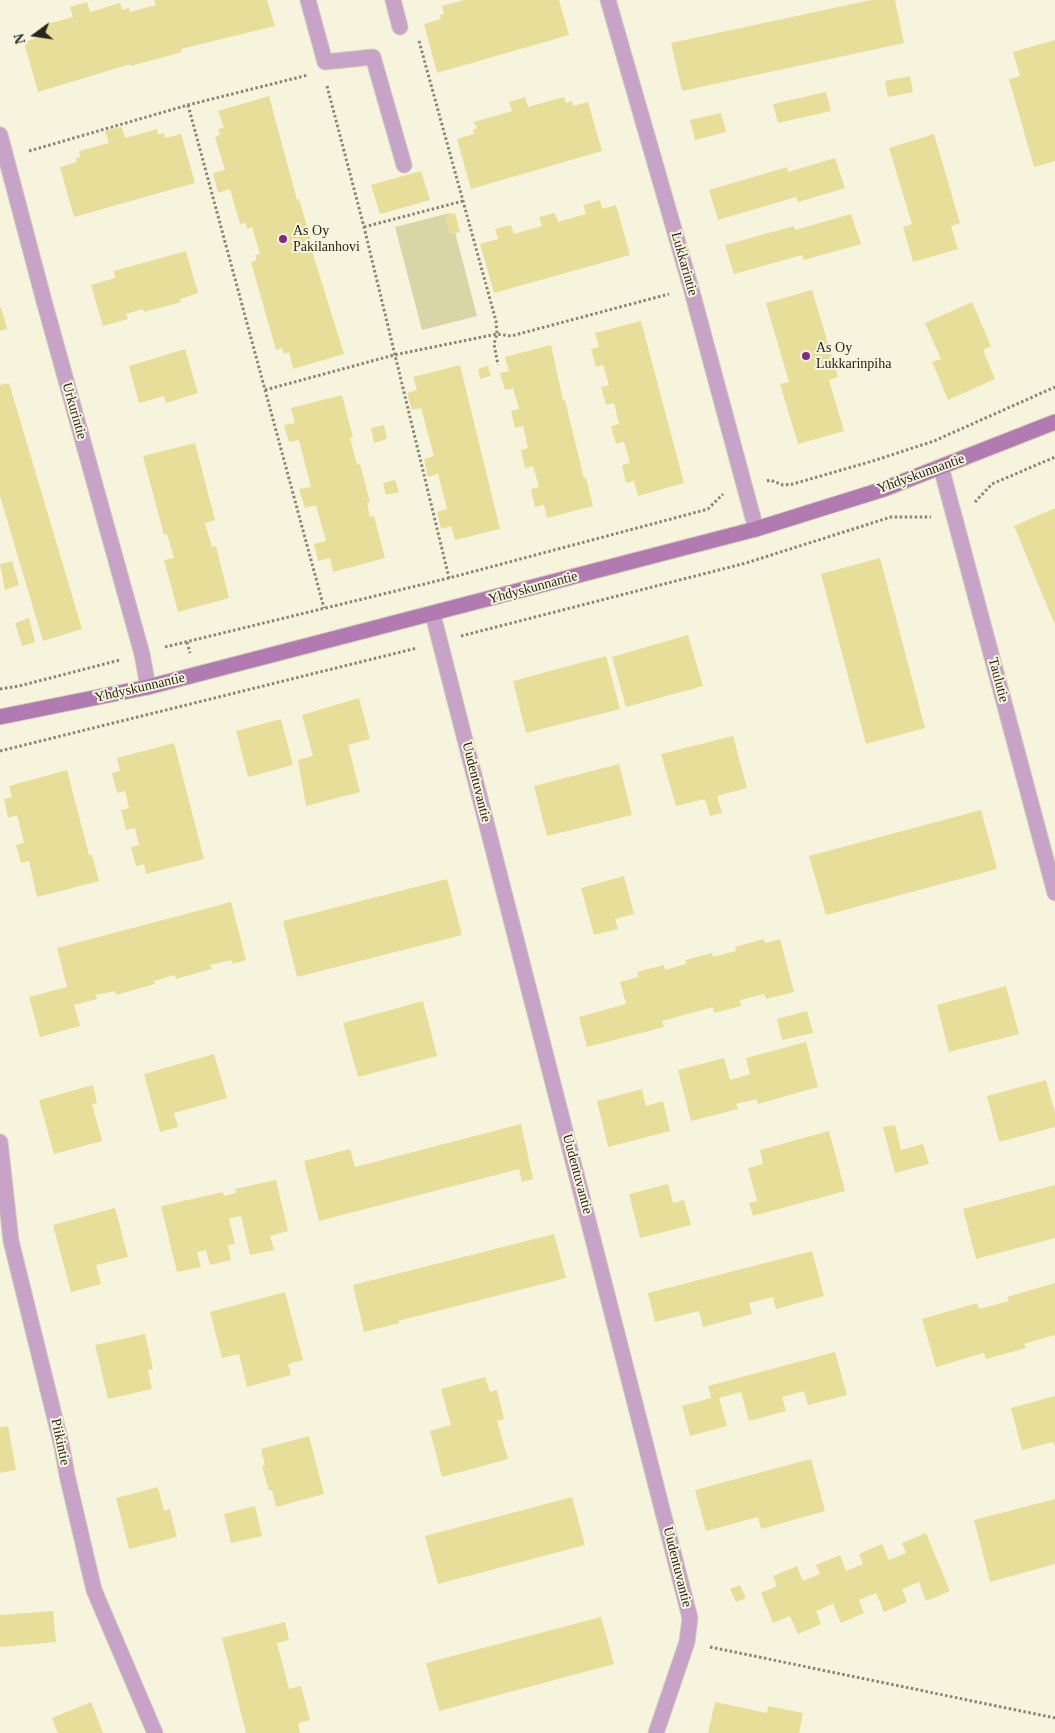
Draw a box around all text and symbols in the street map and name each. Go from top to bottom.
north arrow [10,10,60,60]
text: N [11,32,28,45]
place label: As Oy Pakilanhovi [293,223,360,256]
street label: Lukkarintie [667,230,701,298]
marker: As Oy Pakilanhovi [277,233,289,245]
place label: As Oy Lukkarinpiha [816,340,891,372]
marker: As Oy Lukkarinpiha [800,350,812,362]
street label: Urkurintie [58,381,90,441]
street label: Yhdyskunnantie [875,450,967,498]
street label: Yhdyskunnantie [487,568,579,608]
street label: Taulutie [984,656,1012,704]
street label: Yhdyskunnantie [93,669,187,707]
street label: Uudentuvantie [458,740,494,824]
street label: Uudentuvantie [558,1132,596,1216]
street label: Piikintie [47,1417,73,1467]
street label: Uudentuvantie [659,1525,695,1609]

